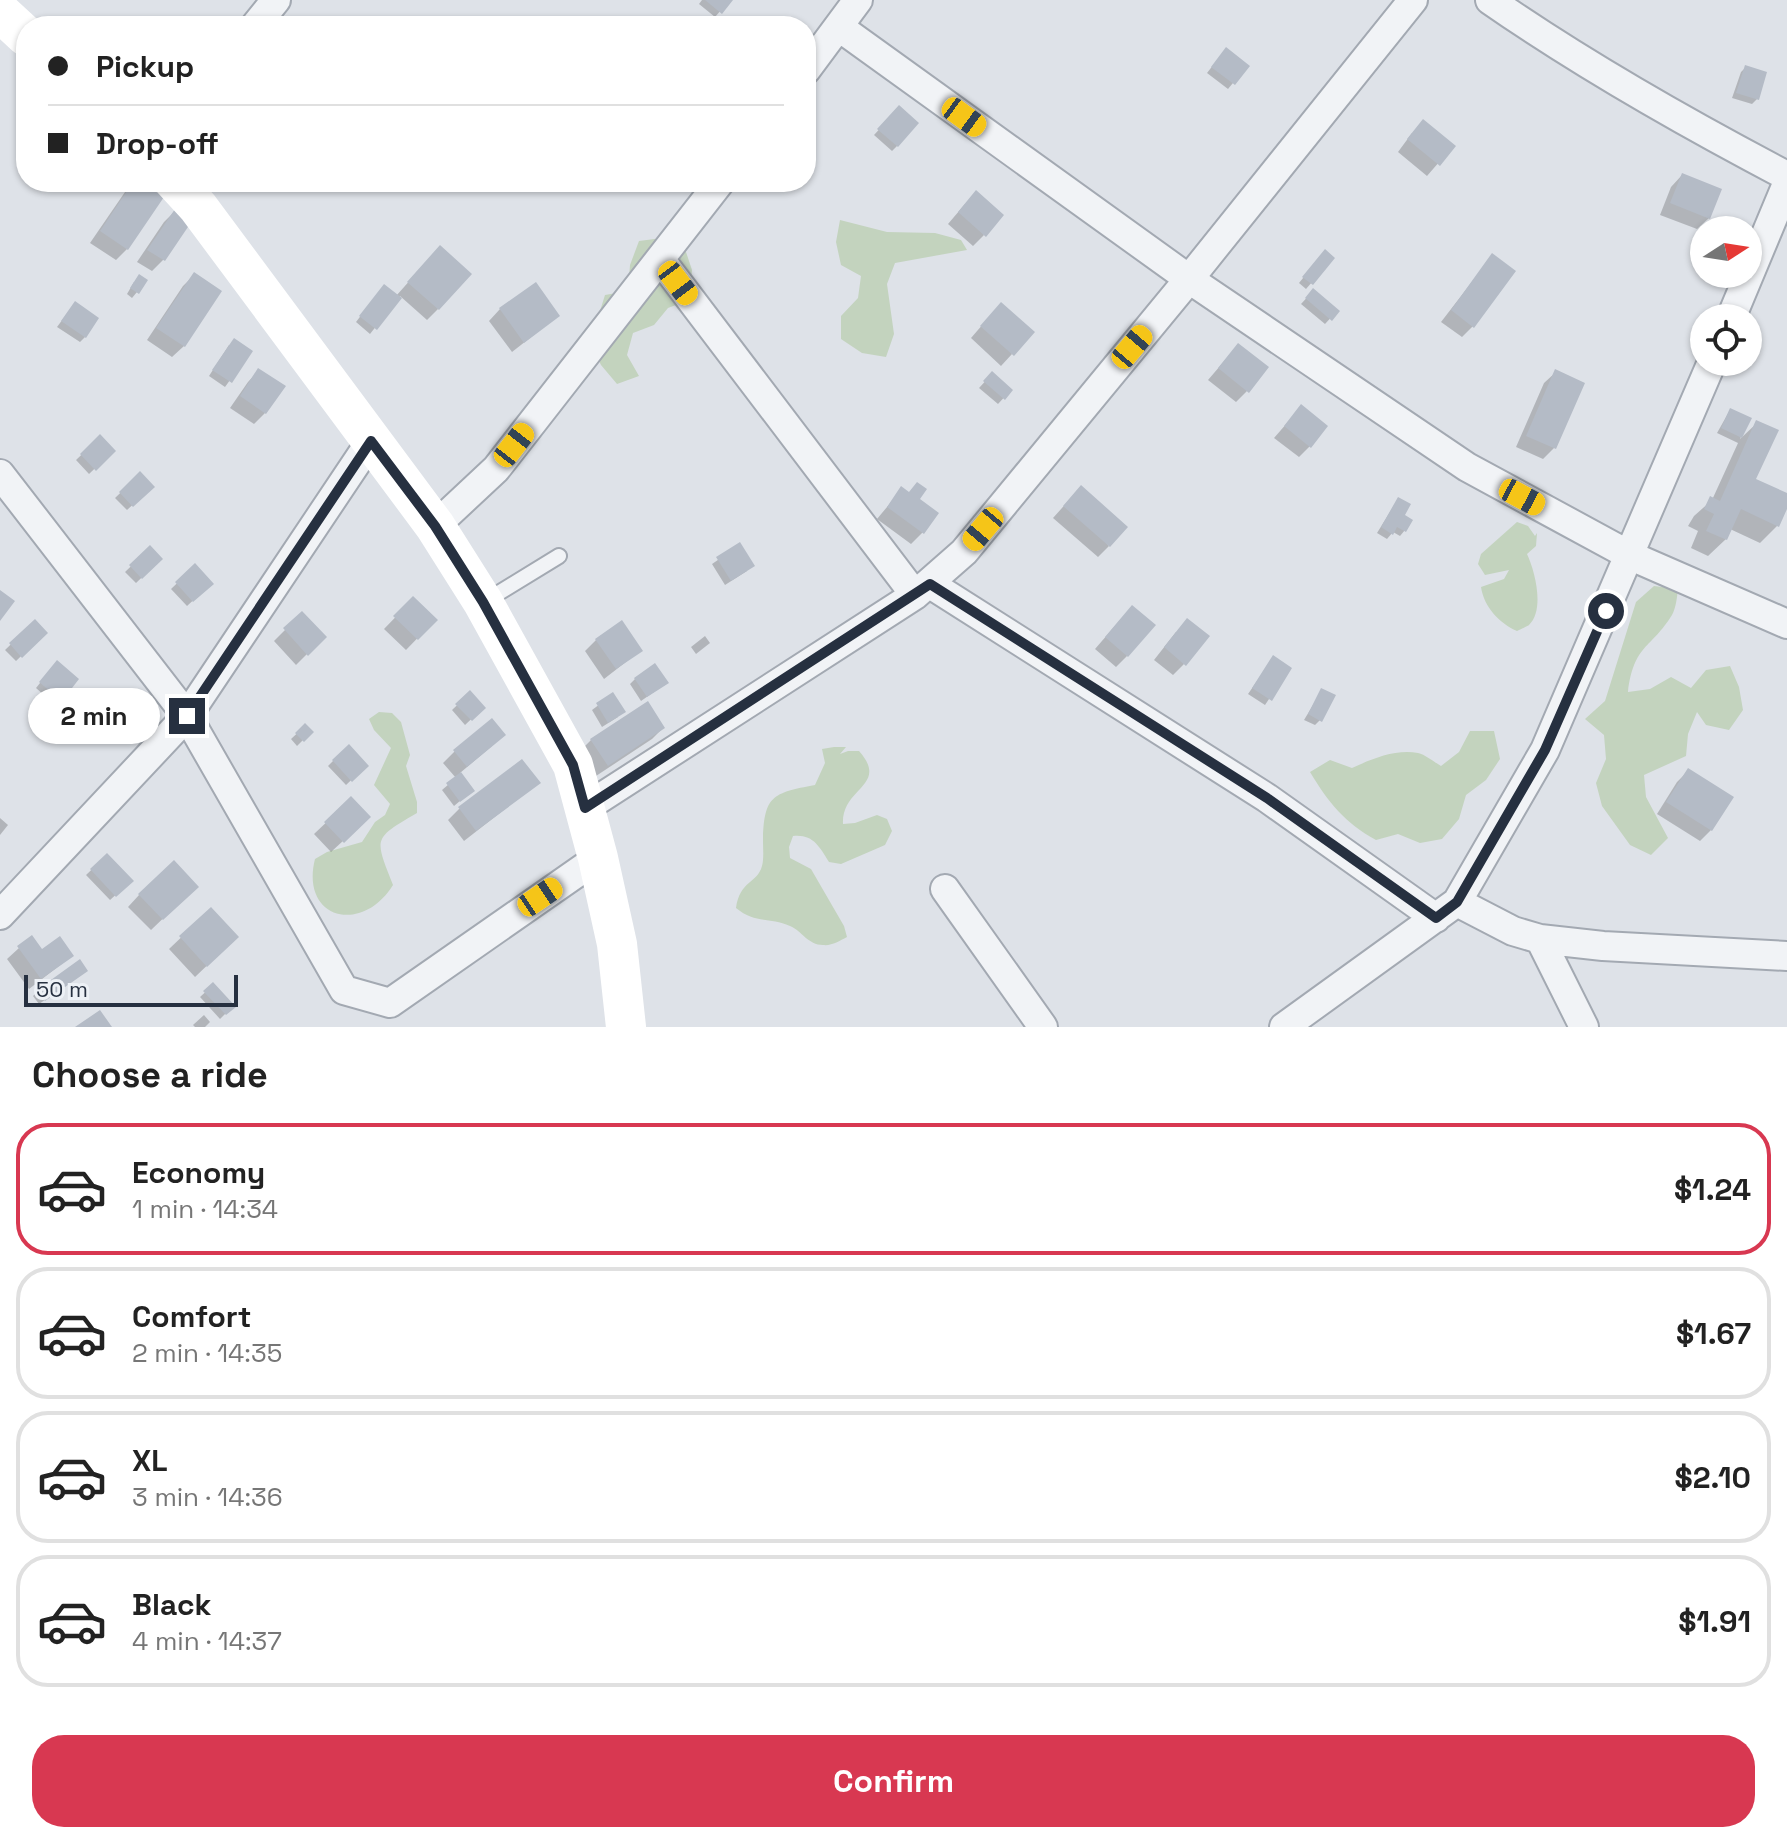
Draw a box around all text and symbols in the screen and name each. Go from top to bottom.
text: Pickup [96,47,194,86]
car [938,93,990,141]
text: Drop-off [96,124,219,163]
north arrow [1690,216,1762,288]
map controls [1690,216,1762,376]
car [654,257,702,309]
button: locate [1690,304,1762,376]
car [1107,321,1157,373]
car [490,419,538,471]
car [1495,475,1549,519]
car [958,503,1008,555]
route start [1588,593,1624,629]
callout: 2 min [27,688,159,744]
route end [169,698,205,734]
text: 2 min [60,699,128,733]
car [513,874,567,920]
scale bar [24,971,238,1007]
text: 50 m [36,975,88,1003]
text: Choose a ride [32,1052,268,1098]
icon: car [36,1153,108,1225]
text: Economy [132,1153,265,1192]
text: $1.24 [1674,1170,1751,1209]
text: 1 min · 14:34 [132,1192,278,1226]
icon: car [36,1297,108,1369]
text: Comfort [132,1297,251,1336]
text: $1.67 [1676,1314,1751,1353]
text: 2 min · 14:35 [132,1336,282,1370]
icon: car [36,1441,108,1513]
text: XL [132,1441,168,1480]
text: $2.10 [1675,1458,1751,1497]
text: 3 min · 14:36 [132,1480,283,1514]
icon: car [36,1585,108,1657]
text: Black [132,1585,211,1624]
text: $1.91 [1678,1602,1751,1641]
text: 4 min · 14:37 [132,1624,282,1658]
button: Confirm [32,1735,1755,1827]

